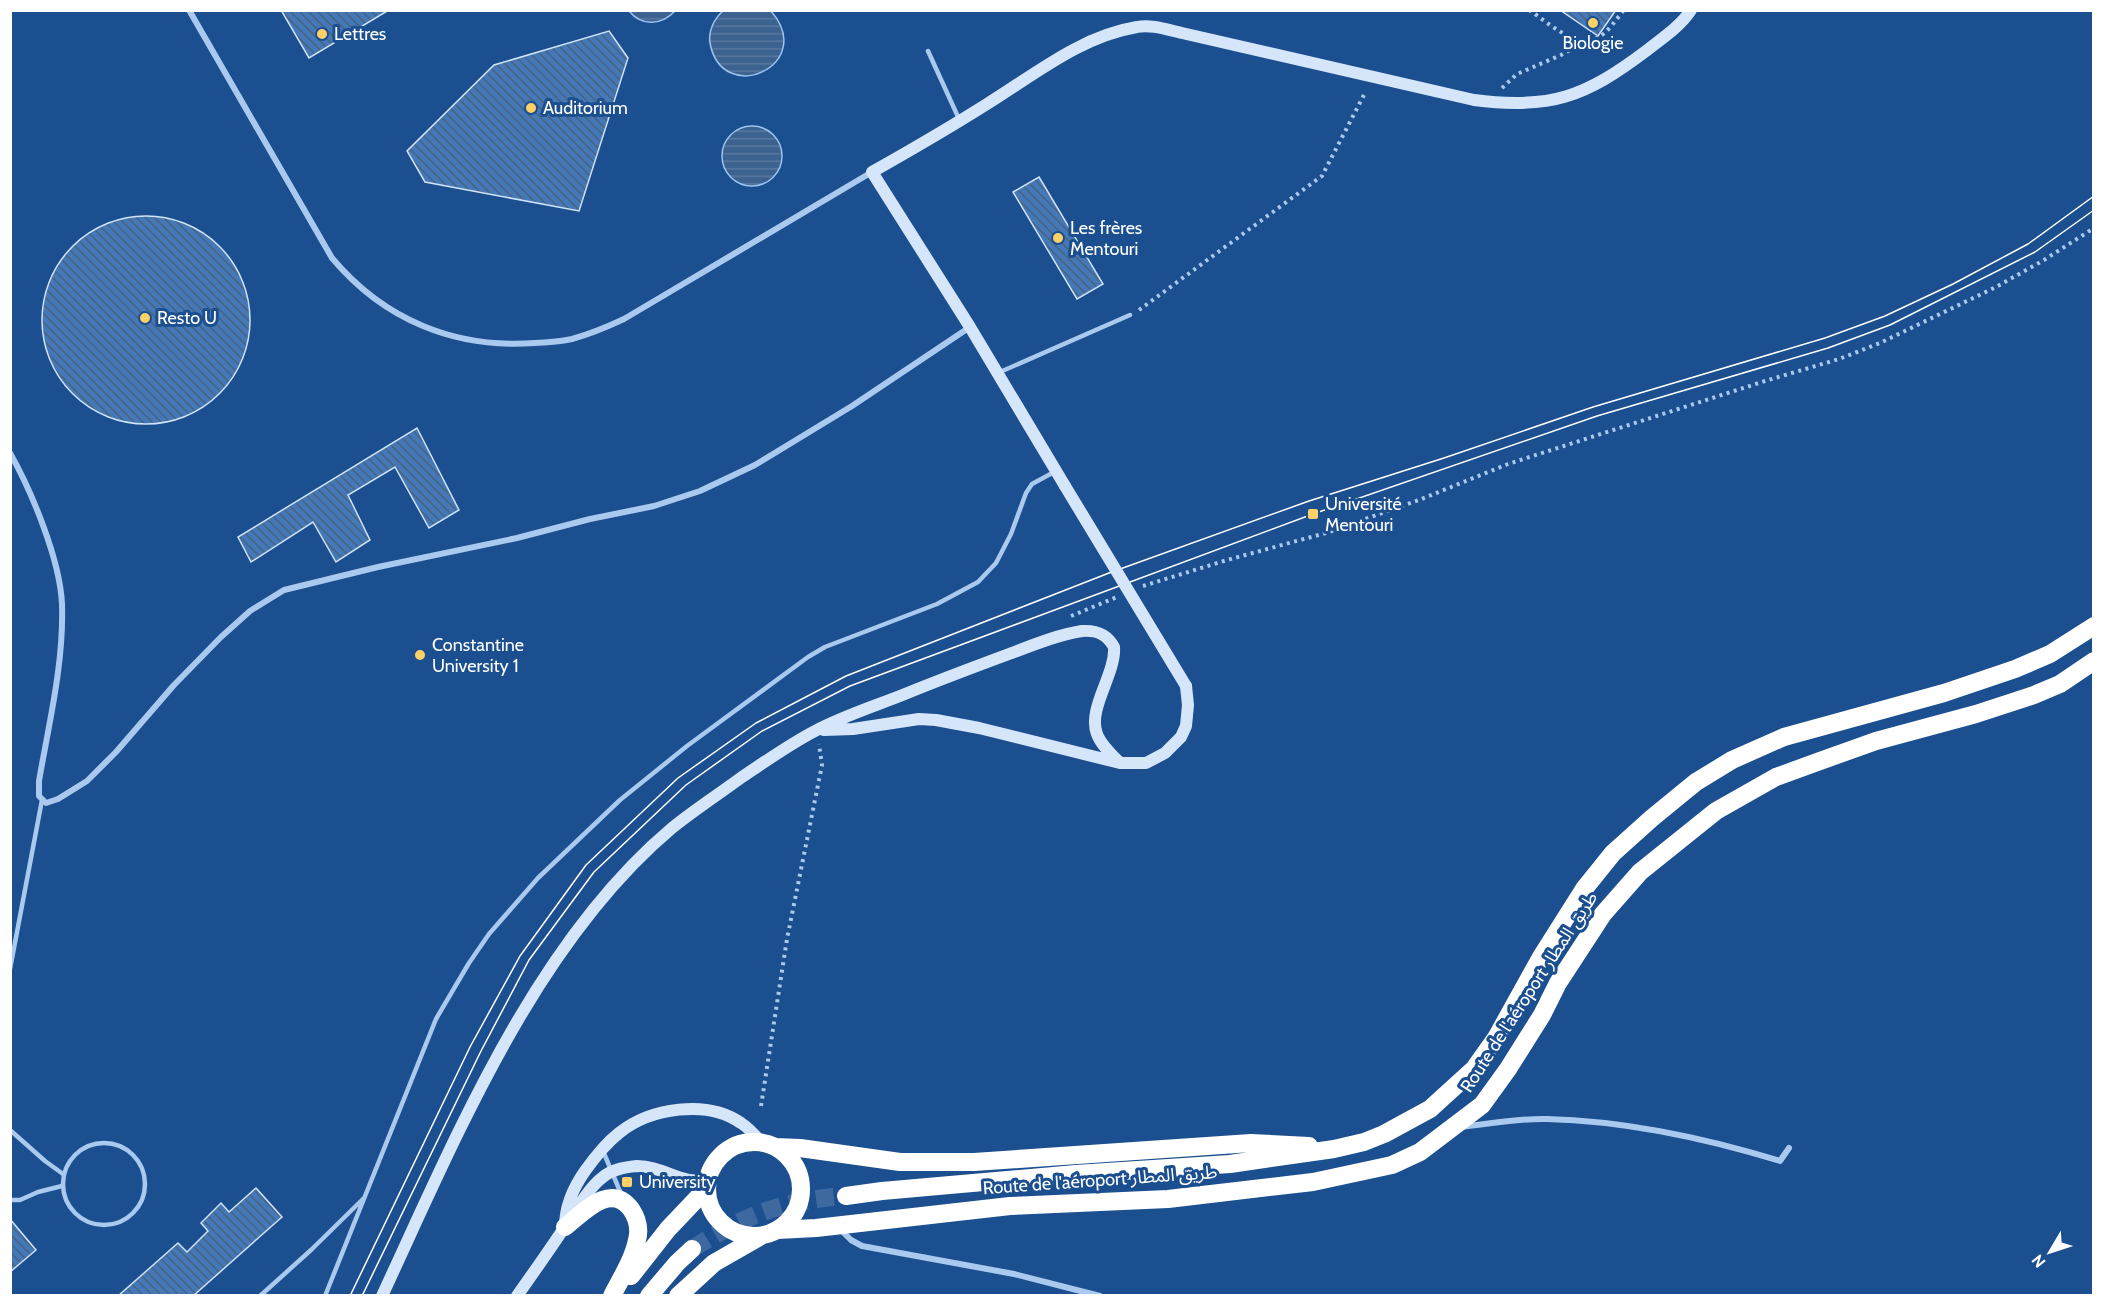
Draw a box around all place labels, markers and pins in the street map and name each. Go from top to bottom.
marker: Biologie [1586,16,1600,30]
place label: Lettres [334,23,386,45]
marker: Lettres [315,27,329,41]
place label: Biologie [1563,32,1623,54]
place label: Auditorium [543,97,628,119]
marker: Auditorium [524,101,538,115]
place label: Les frères Mentouri [1070,217,1142,260]
marker: Les frères Mentouri [1051,231,1065,245]
place label: Resto U [157,307,217,329]
marker: Resto U [138,311,152,325]
place label: Université Mentouri [1325,493,1402,536]
marker: Université Mentouri [1306,507,1320,521]
place label: Constantine University 1 [432,634,524,677]
marker: Constantine University 1 [413,648,427,662]
place label: University [639,1171,716,1193]
marker: University [620,1175,634,1189]

